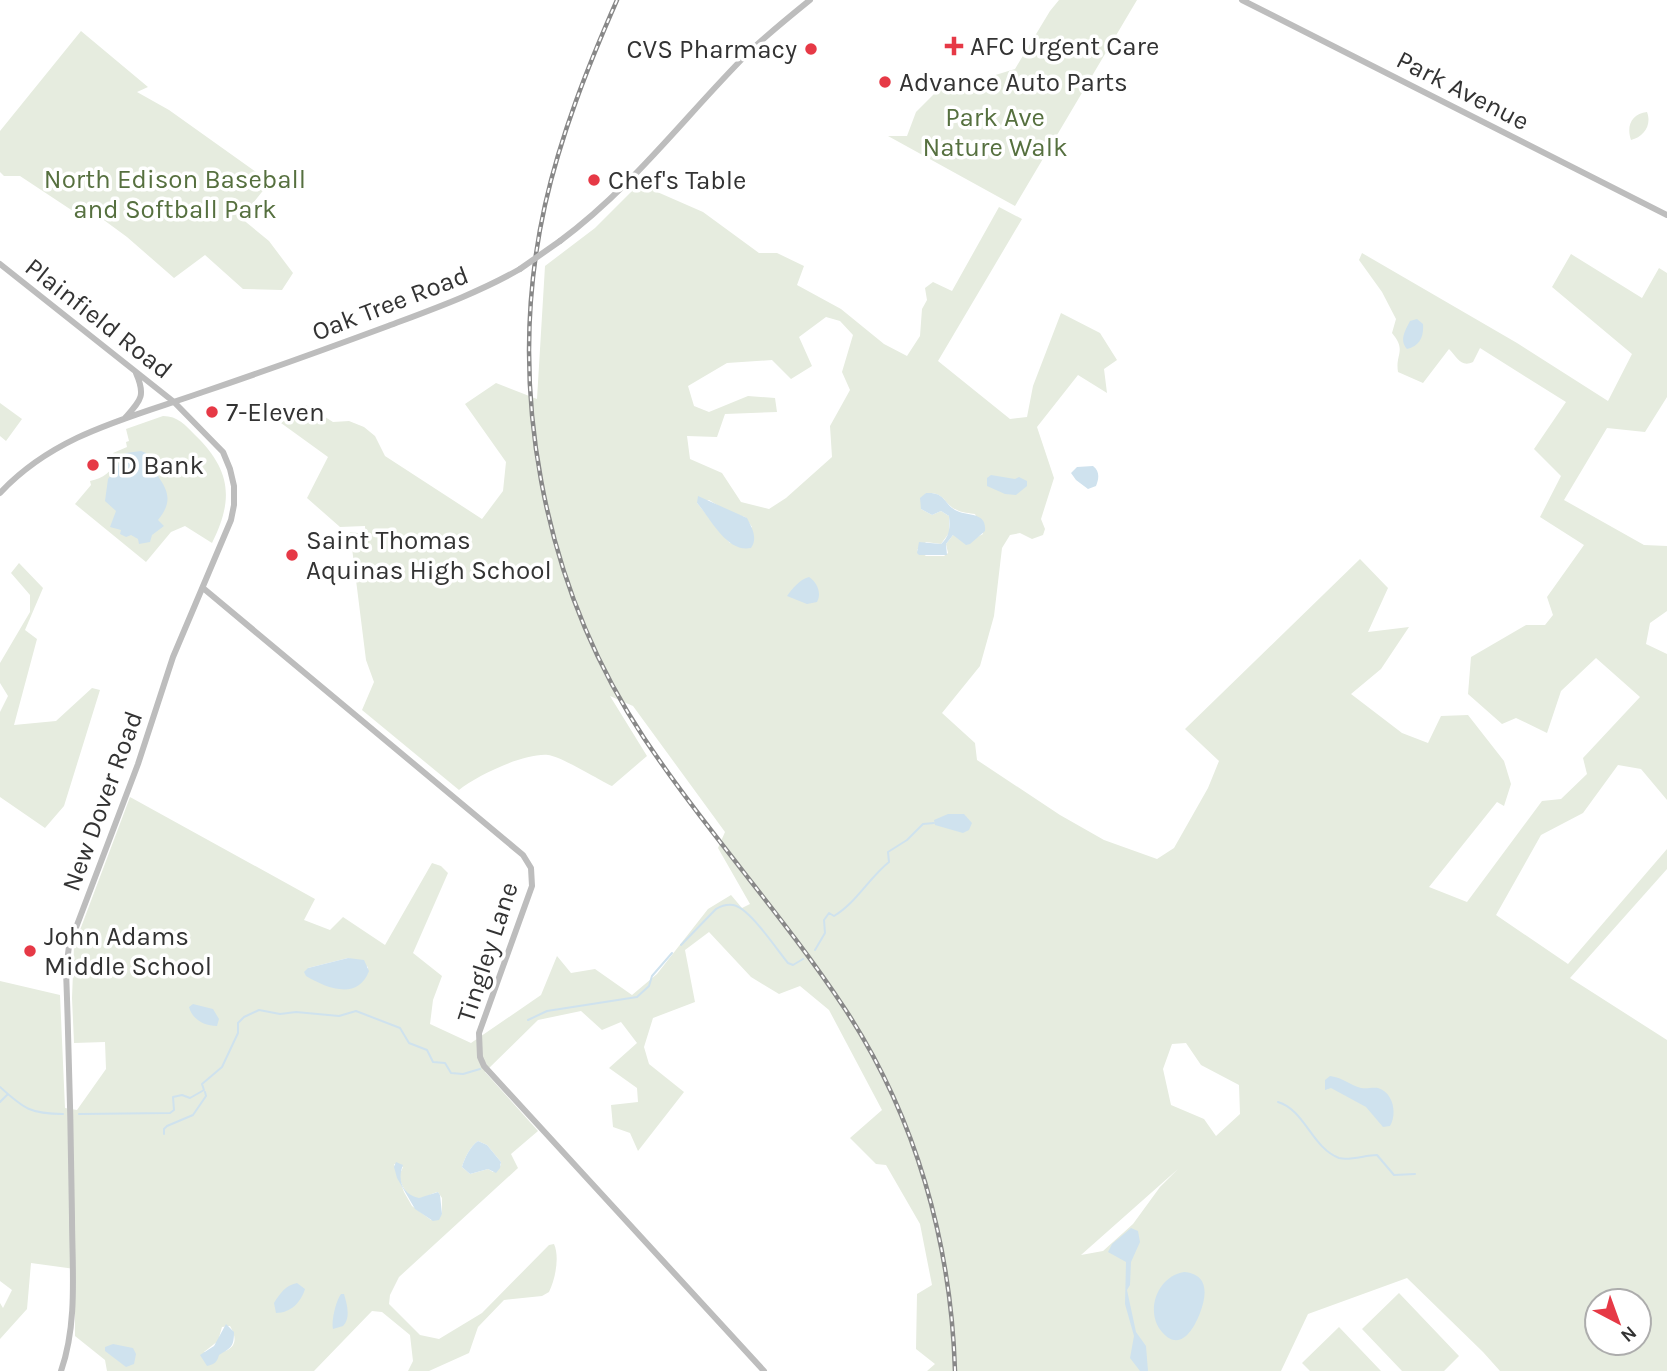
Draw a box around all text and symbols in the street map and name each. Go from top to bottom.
place label: AFC Urgent Care [970,31,1159,62]
place label: CVS Pharmacy [627,34,797,65]
marker: AFC Urgent Care [944,36,964,56]
marker: CVS Pharmacy [803,41,819,57]
street label: Park Avenue [1391,44,1534,137]
place label: Advance Auto Parts [899,67,1128,98]
marker: Advance Auto Parts [877,74,893,90]
park label: Park Ave Nature Walk [922,102,1068,163]
park label: North Edison Baseball and Softball Park [44,164,306,225]
place label: Chef's Table [608,165,746,196]
marker: Chef's Table [586,172,602,188]
street label: Plainfield Road [19,251,178,385]
street label: Oak Tree Road [308,259,473,348]
place label: 7-Eleven [226,397,325,428]
marker: 7-Eleven [204,404,220,420]
place label: TD Bank [107,450,204,481]
marker: TD Bank [85,457,101,473]
place label: Saint Thomas Aquinas High School [306,525,552,586]
marker: Saint Thomas Aquinas High School [284,547,300,563]
street label: New Dover Road [56,707,149,895]
street label: Tingley Lane [450,878,525,1026]
place label: John Adams Middle School [44,921,212,982]
marker: John Adams Middle School [22,943,38,959]
north arrow [1583,1287,1653,1357]
text: N [1616,1321,1641,1347]

